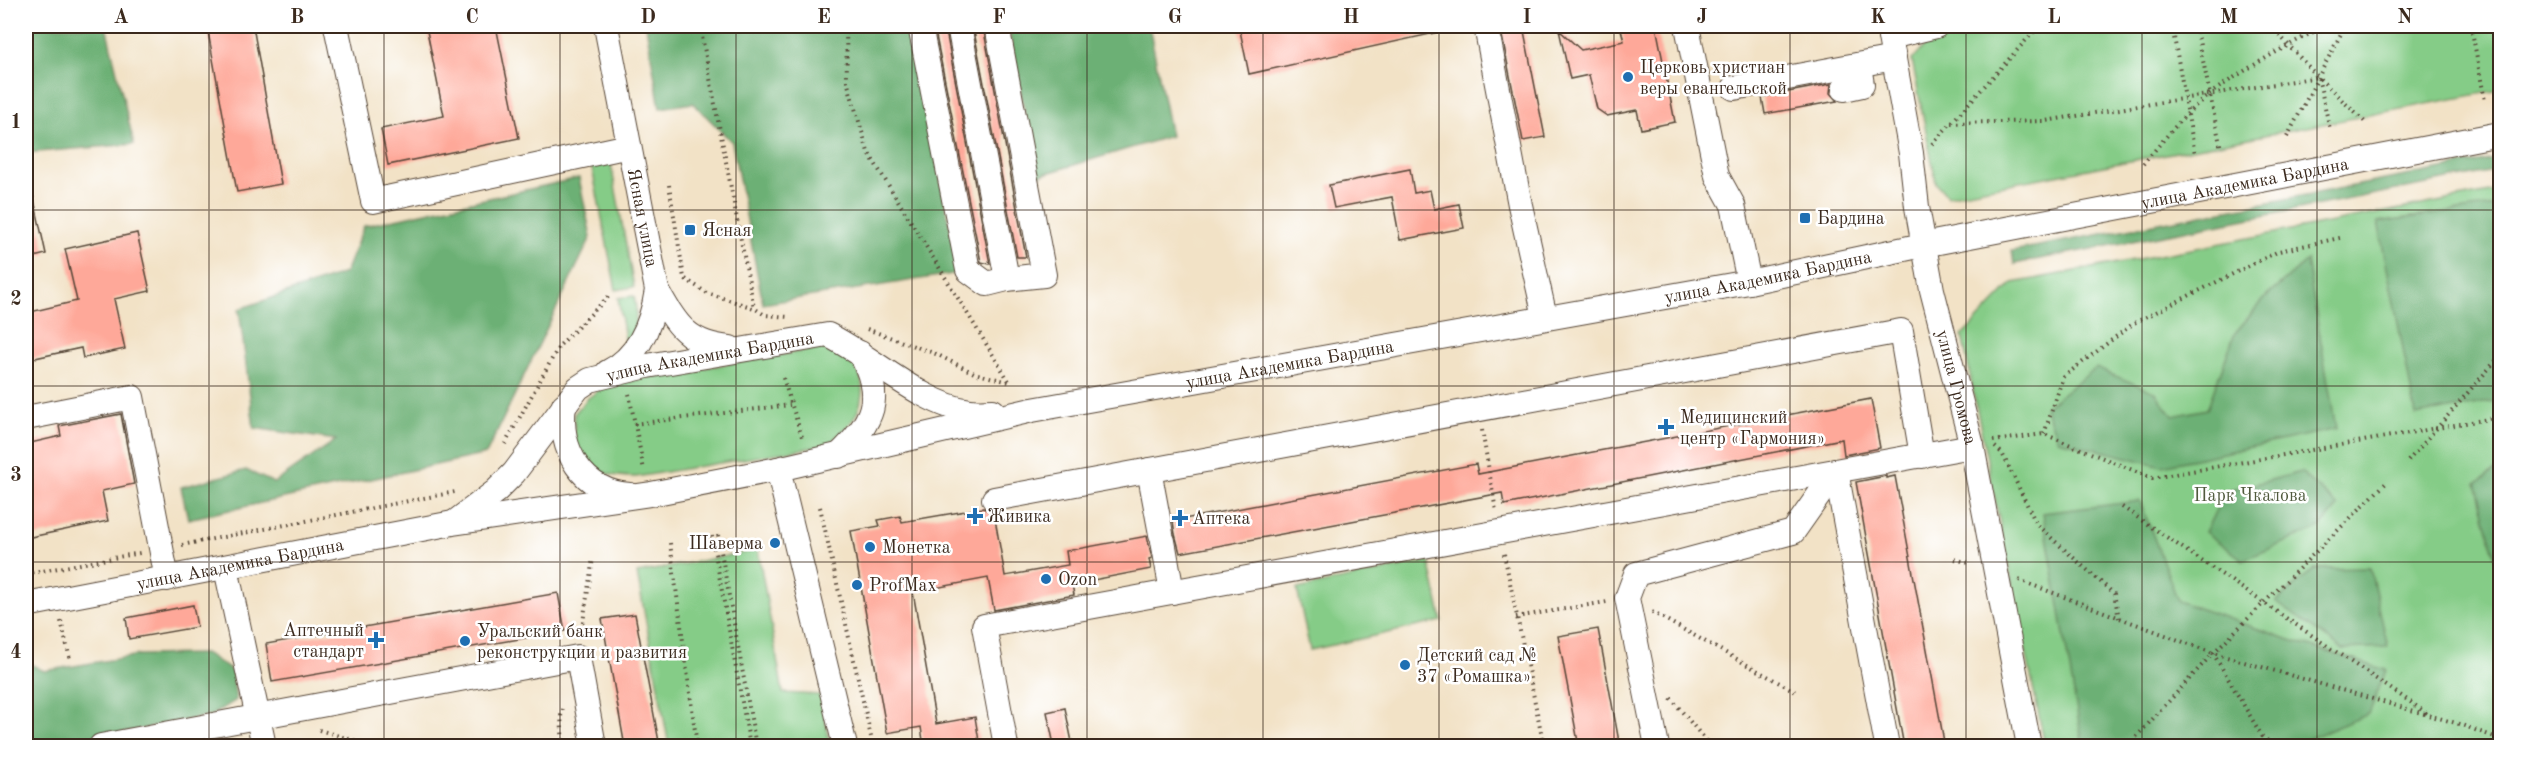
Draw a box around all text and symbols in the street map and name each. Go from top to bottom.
text: A [113,8,129,28]
text: B [290,8,304,28]
text: C [465,8,479,28]
text: D [640,8,656,28]
text: E [817,8,831,28]
text: F [992,8,1006,28]
text: G [1168,8,1182,28]
text: H [1343,8,1359,28]
text: I [1523,8,1531,28]
text: J [1697,8,1708,28]
text: K [1870,8,1886,28]
text: L [2047,8,2061,28]
text: M [2220,8,2238,28]
text: N [2397,8,2413,28]
place label: Церковь христиан веры евангельской [1640,59,1787,98]
marker: Церковь христиан веры евангельской [1621,70,1635,84]
text: 1 [10,113,22,133]
street label: улица Академика Бардина [2140,155,2350,213]
street label: Ясная улица [624,167,660,269]
place label: Бардина [1817,210,1885,228]
marker: Бардина [1798,211,1812,225]
place label: Ясная [702,222,751,240]
marker: Ясная [683,223,697,237]
street label: улица Академика Бардина [1663,248,1873,307]
text: 2 [10,290,22,310]
street label: улица Громова [1933,328,1979,447]
street label: улица Академика Бардина [605,330,815,386]
street label: улица Академика Бардина [1185,338,1395,392]
place label: Медицинский центр «Гармония» [1680,409,1825,448]
marker: Медицинский центр «Гармония» [1657,418,1675,436]
text: 3 [10,466,22,486]
park label: Парк Чкалова [2193,487,2307,505]
place label: Живика [987,508,1051,526]
marker: Живика [968,509,982,523]
place label: Аптека [1192,510,1250,528]
marker: Аптека [1173,511,1187,525]
place label: Шаверма [689,535,763,553]
street label: улица Академика Бардина [135,536,346,594]
marker: Шаверма [768,536,782,550]
place label: Монетка [882,539,951,557]
marker: Монетка [863,540,877,554]
place label: Ozon [1058,571,1097,589]
marker: Ozon [1039,572,1053,586]
place label: ProfMax [869,577,937,595]
marker: ProfMax [850,578,864,592]
place label: Аптечный стандарт [283,622,364,661]
place label: Уральский банк реконструкции и развития [477,623,687,662]
marker: Аптечный стандарт [369,633,383,647]
marker: Уральский банк реконструкции и развития [458,634,472,648]
text: 4 [10,643,22,663]
place label: Детский сад № 37 «Ромашка» [1417,647,1538,686]
marker: Детский сад № 37 «Ромашка» [1398,658,1412,672]

